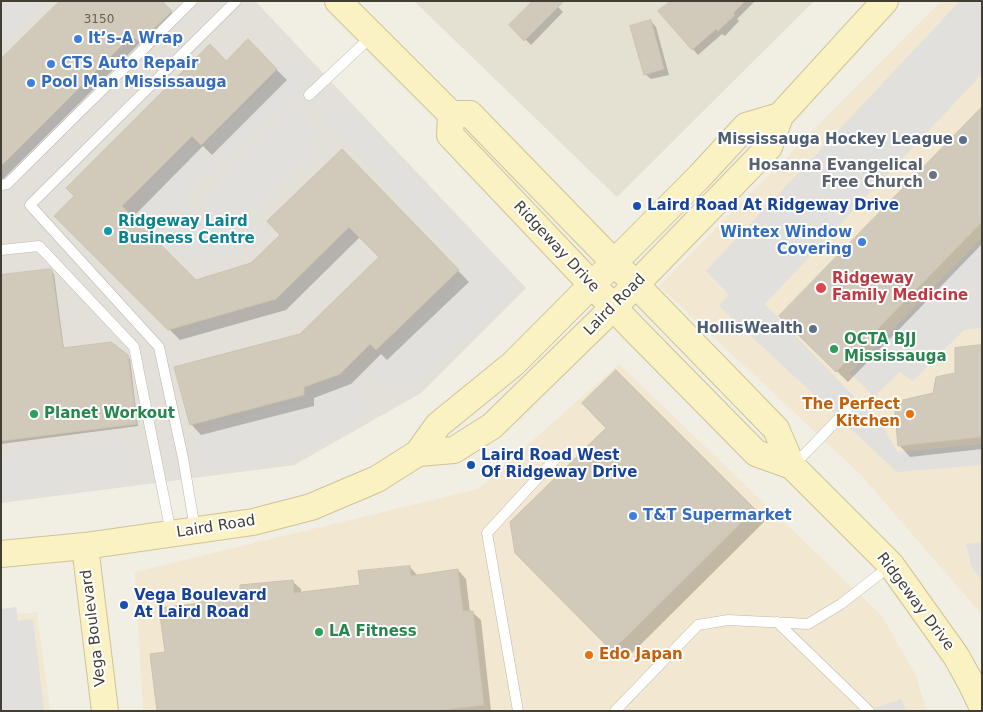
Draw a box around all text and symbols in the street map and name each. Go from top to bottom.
house number: 3150 [84,13,114,27]
place label: It’s-A Wrap [88,30,183,48]
marker: It’s-A Wrap [72,33,84,45]
place label: CTS Auto Repair [61,55,198,73]
marker: CTS Auto Repair [45,58,57,70]
place label: Pool Man Mississauga [41,74,227,92]
marker: Pool Man Mississauga [25,77,37,89]
place label: Mississauga Hockey League [717,131,953,149]
marker: Mississauga Hockey League [957,134,969,146]
place label: Hosanna Evangelical Free Church [748,157,923,192]
marker: Hosanna Evangelical Free Church [927,169,939,181]
place label: Laird Road At Ridgeway Drive [647,197,899,215]
street label: Ridgeway Drive [509,198,603,296]
marker: Laird Road At Ridgeway Drive [631,200,643,212]
place label: Ridgeway Laird Business Centre [118,213,255,248]
place label: Wintex Window Covering [720,224,852,259]
marker: Ridgeway Laird Business Centre [102,225,114,237]
marker: Wintex Window Covering [856,236,868,248]
place label: Ridgeway Family Medicine [832,270,968,305]
street label: Laird Road [581,271,649,339]
marker: Ridgeway Family Medicine [814,281,828,295]
place label: HollisWealth [696,320,803,338]
marker: HollisWealth [807,323,819,335]
place label: OCTA BJJ Mississauga [844,331,947,366]
marker: OCTA BJJ Mississauga [828,343,840,355]
place label: The Perfect Kitchen [802,396,900,431]
place label: Planet Workout [44,405,175,423]
marker: Planet Workout [28,408,40,420]
marker: The Perfect Kitchen [904,408,916,420]
place label: Laird Road West Of Ridgeway Drive [481,447,637,482]
marker: Laird Road West Of Ridgeway Drive [465,459,477,471]
place label: T&T Supermarket [643,507,792,525]
marker: T&T Supermarket [627,510,639,522]
street label: Laird Road [175,512,257,542]
street label: Ridgeway Drive [872,549,958,655]
street label: Vega Boulevard [78,569,110,687]
place label: Vega Boulevard At Laird Road [134,587,267,622]
marker: Vega Boulevard At Laird Road [118,599,130,611]
place label: LA Fitness [329,623,417,641]
marker: LA Fitness [313,626,325,638]
place label: Edo Japan [599,646,683,664]
marker: Edo Japan [583,649,595,661]

